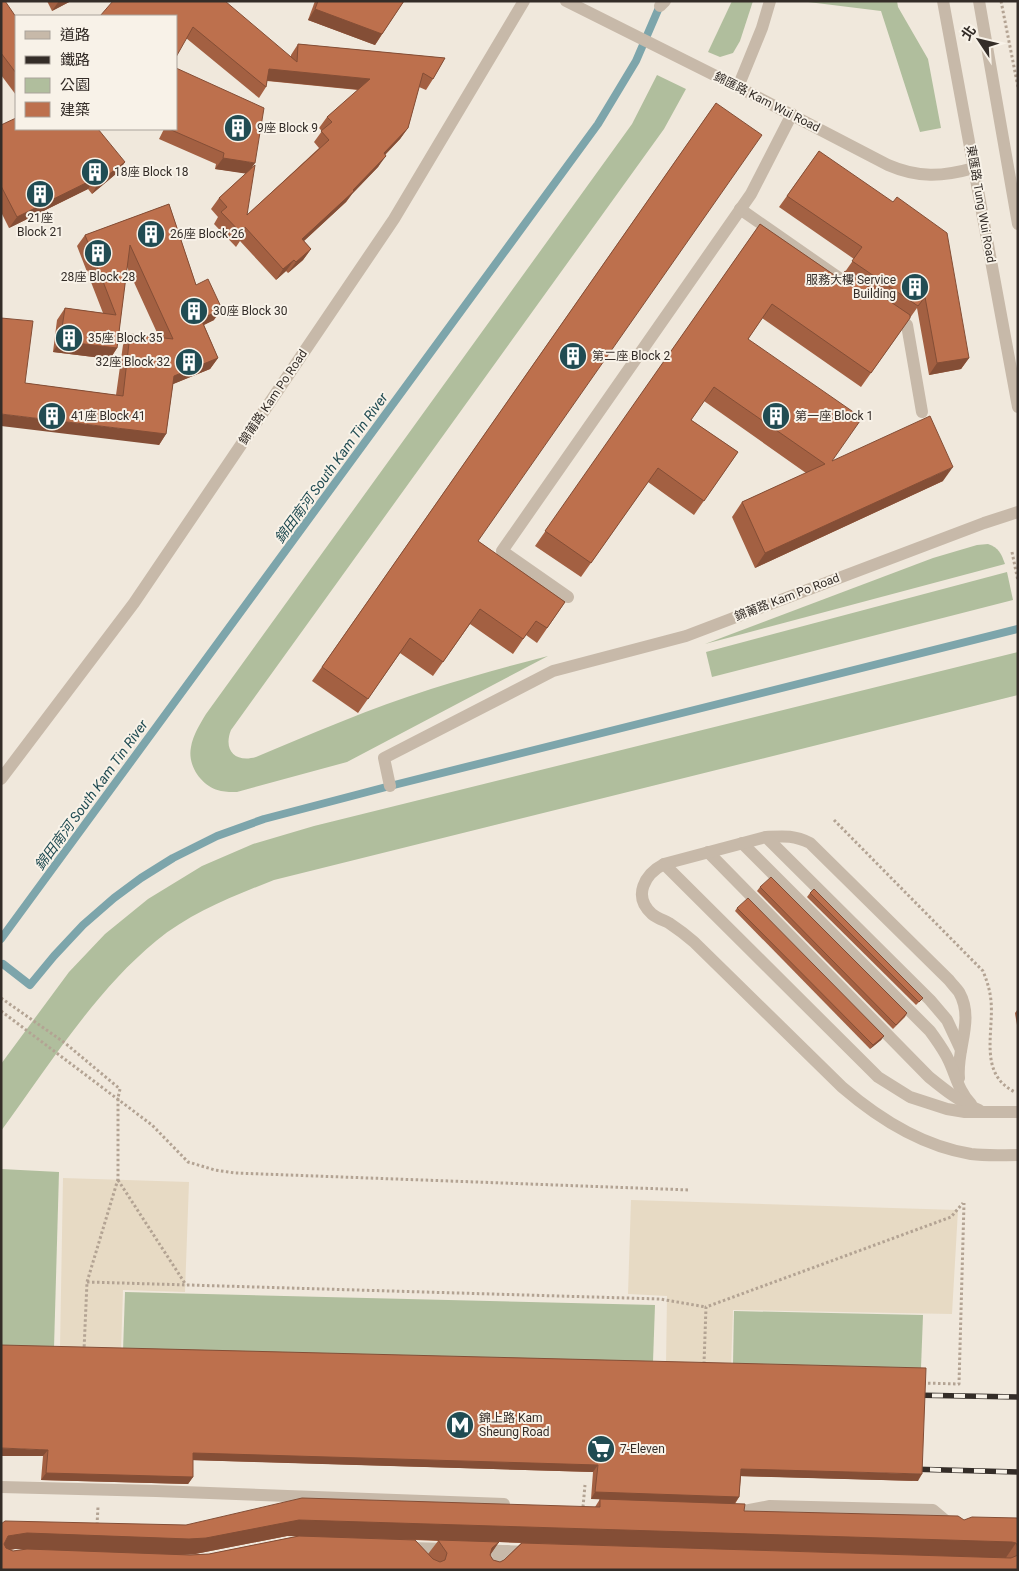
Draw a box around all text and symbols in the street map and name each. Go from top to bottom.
legend [15,15,178,130]
north arrow [954,15,1004,65]
text: 北 [958,22,979,43]
text: 道路 [60,26,90,44]
text: 鐵路 [60,51,90,69]
street label: 錦匯路 Kam Wui Road [712,69,822,135]
text: 公園 [60,76,90,94]
text: 建築 [60,101,90,119]
building icon: 9座 Block 9 [223,113,253,143]
place label: 9座 Block 9 [257,121,318,135]
street label: 東匯路 Tung Wui Road [964,144,998,264]
building icon: 18座 Block 18 [80,157,110,187]
place label: 18座 Block 18 [114,165,189,179]
building icon: 21座 Block 21 [25,179,55,209]
place label: 21座 Block 21 [17,211,63,239]
building icon: 26座 Block 26 [136,219,166,249]
place label: 26座 Block 26 [170,227,245,241]
building icon: 28座 Block 28 [83,238,113,268]
place label: 28座 Block 28 [61,270,136,284]
building icon: 服務大樓 Service Building [900,272,930,302]
place label: 服務大樓 Service Building [806,273,896,301]
building icon: 30座 Block 30 [179,296,209,326]
place label: 30座 Block 30 [213,304,288,318]
building icon: 35座 Block 35 [54,323,84,353]
place label: 35座 Block 35 [88,331,163,345]
building icon: 第二座 Block 2 [558,341,588,371]
building icon: 32座 Block 32 [174,347,204,377]
street label: 錦莆路 Kam Po Road [236,347,310,447]
place label: 第二座 Block 2 [592,349,671,363]
place label: 32座 Block 32 [95,355,170,369]
water label: 錦田南河 South Kam Tin River [271,390,391,546]
building icon: 41座 Block 41 [37,401,67,431]
building icon: 第一座 Block 1 [761,401,791,431]
place label: 41座 Block 41 [71,409,146,423]
place label: 第一座 Block 1 [795,409,873,423]
street label: 錦莆路 Kam Po Road [732,571,842,623]
water label: 錦田南河 South Kam Tin River [31,717,151,873]
metro station icon: 錦上路 Kam Sheung Road [445,1410,475,1440]
place label: 錦上路 Kam Sheung Road [479,1411,550,1439]
supermarket icon: 7-Eleven [586,1434,616,1464]
place label: 7-Eleven [620,1442,665,1456]

